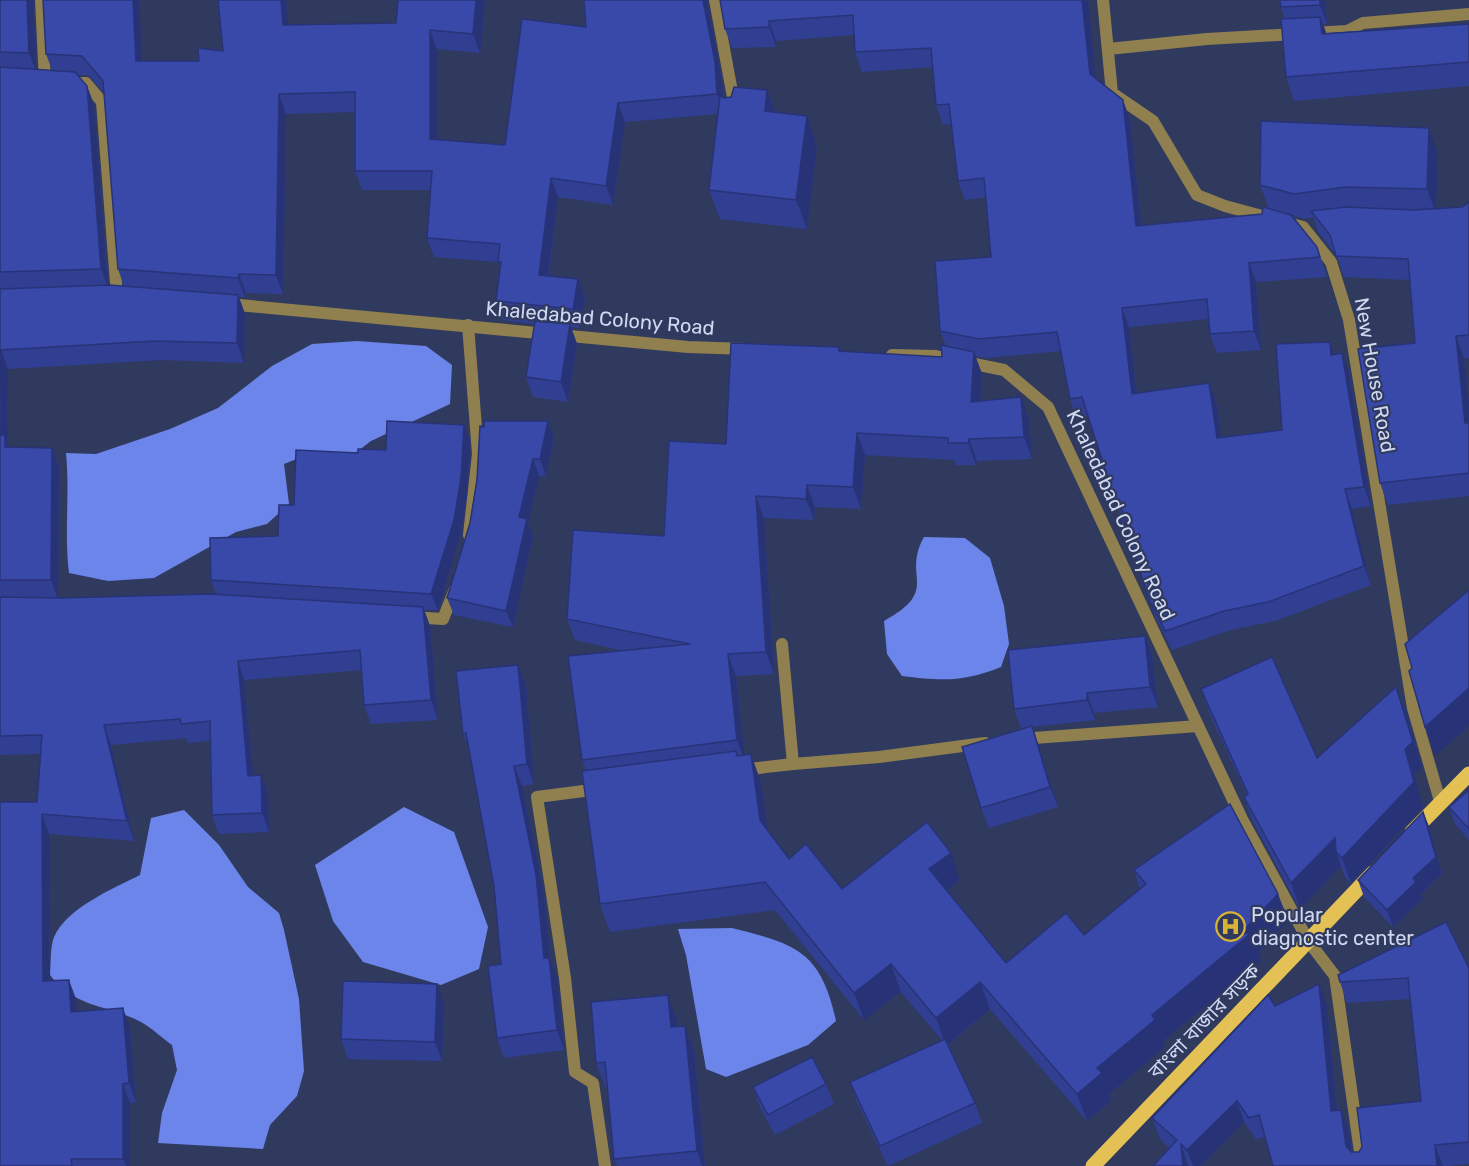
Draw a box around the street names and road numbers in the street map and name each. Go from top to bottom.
street label: Khaledabad Colony Road [485,296,715,340]
street label: New House Road [1350,296,1400,454]
street label: Khaledabad Colony Road [1062,406,1180,624]
street label: বাংলা বাজার সড়ক [1142,958,1265,1084]

